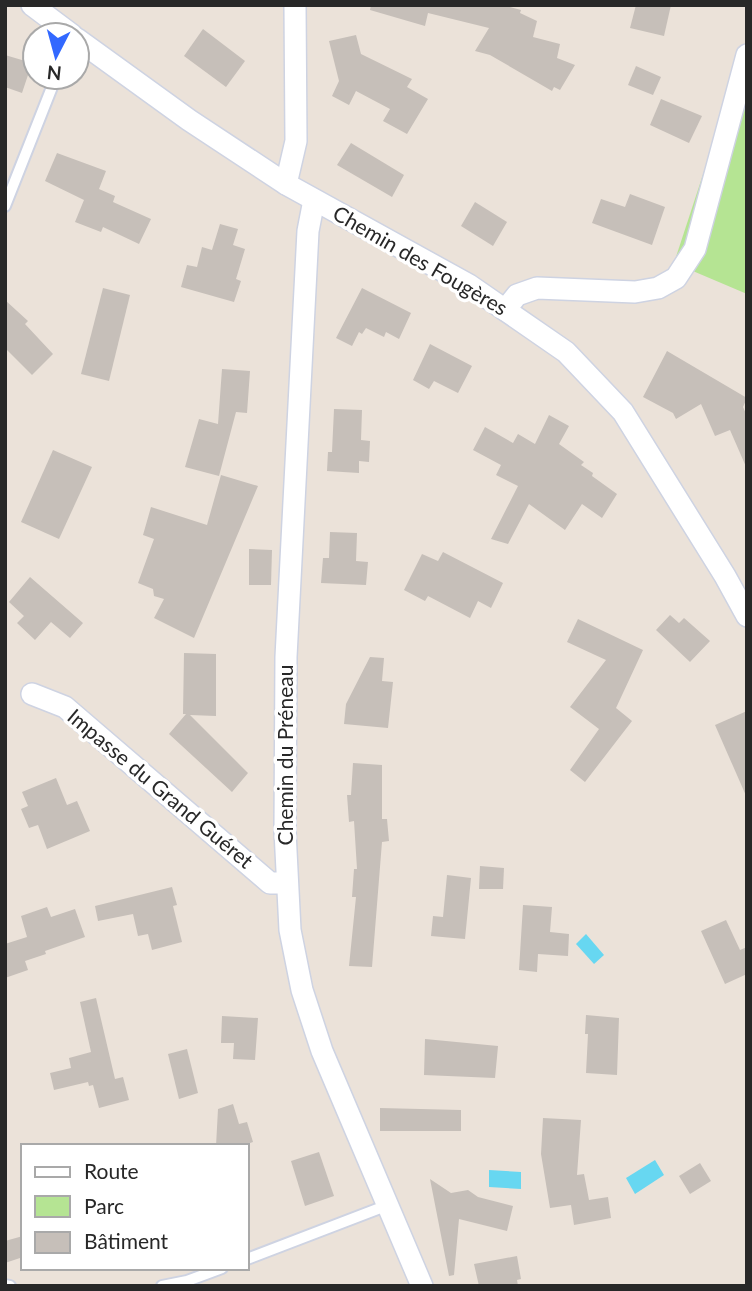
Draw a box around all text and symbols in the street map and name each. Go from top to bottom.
north arrow [21,21,91,91]
text: N [46,61,63,86]
street label: Chemin des Fougères [329,200,512,320]
street label: Chemin du Préneau [272,665,297,845]
street label: Impasse du Grand Guéret [63,703,259,873]
legend [21,1144,248,1270]
text: Route [84,1158,139,1183]
text: Parc [84,1193,124,1218]
text: Bâtiment [84,1228,169,1253]

